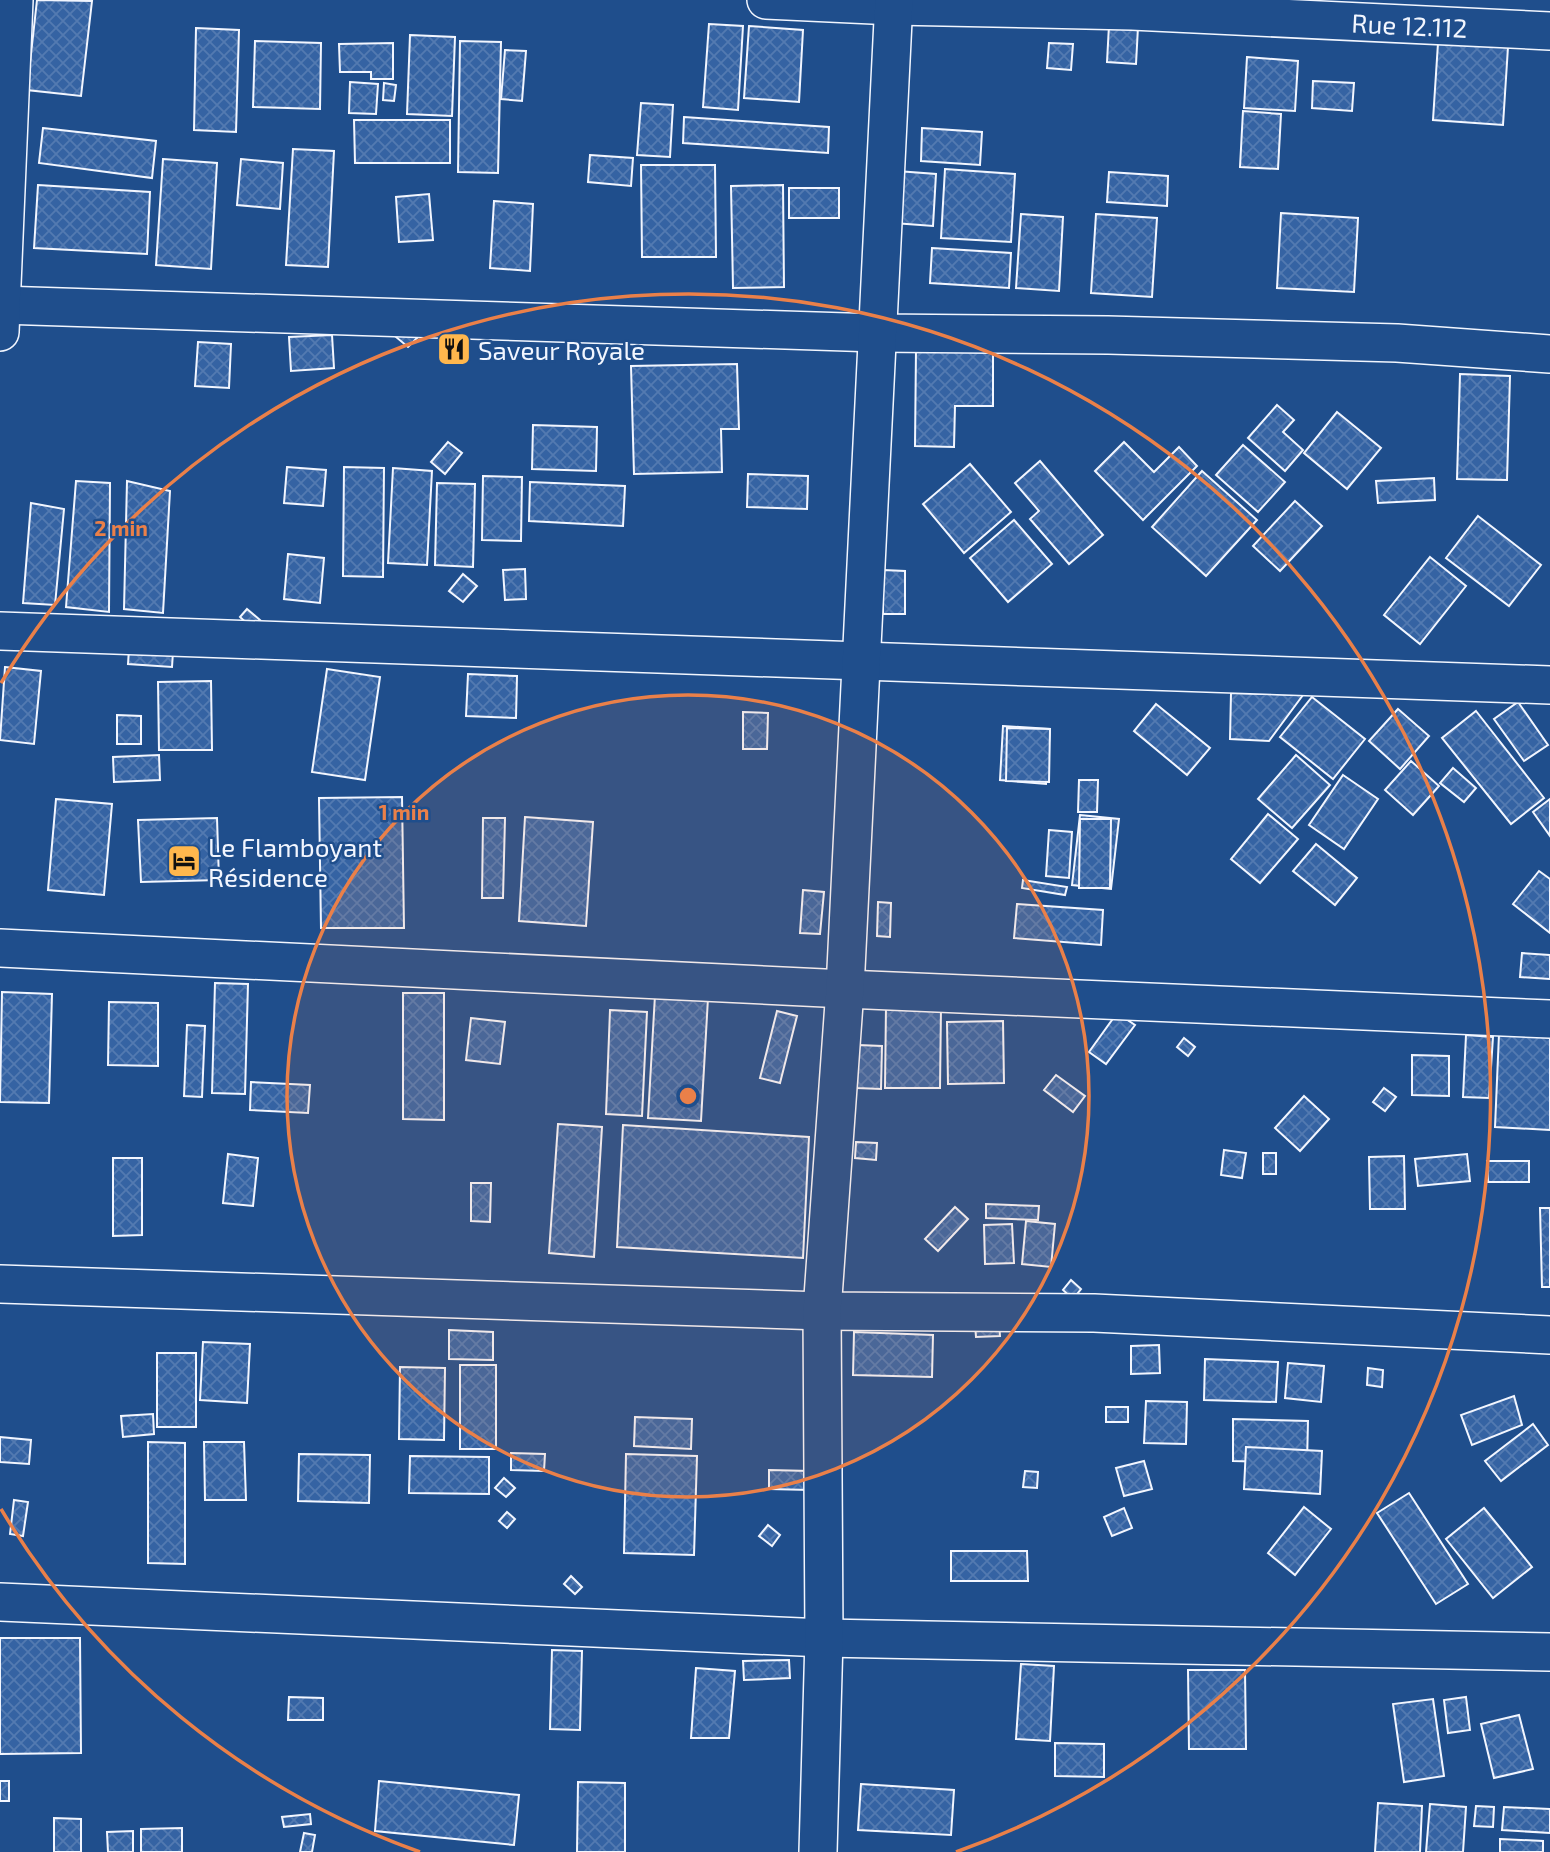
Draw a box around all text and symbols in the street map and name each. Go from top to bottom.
street label: Rue 12.112 [1351,6,1468,43]
restaurant icon: Saveur Royale [435,330,473,368]
place label: Saveur Royale [478,334,645,365]
text: 2 min [94,515,148,540]
text: 1 min [379,799,429,824]
place label: Le Flamboyant Résidence [208,831,382,892]
hotel icon: Le Flamboyant Résidence [165,842,203,880]
centre of rings [676,1084,700,1108]

